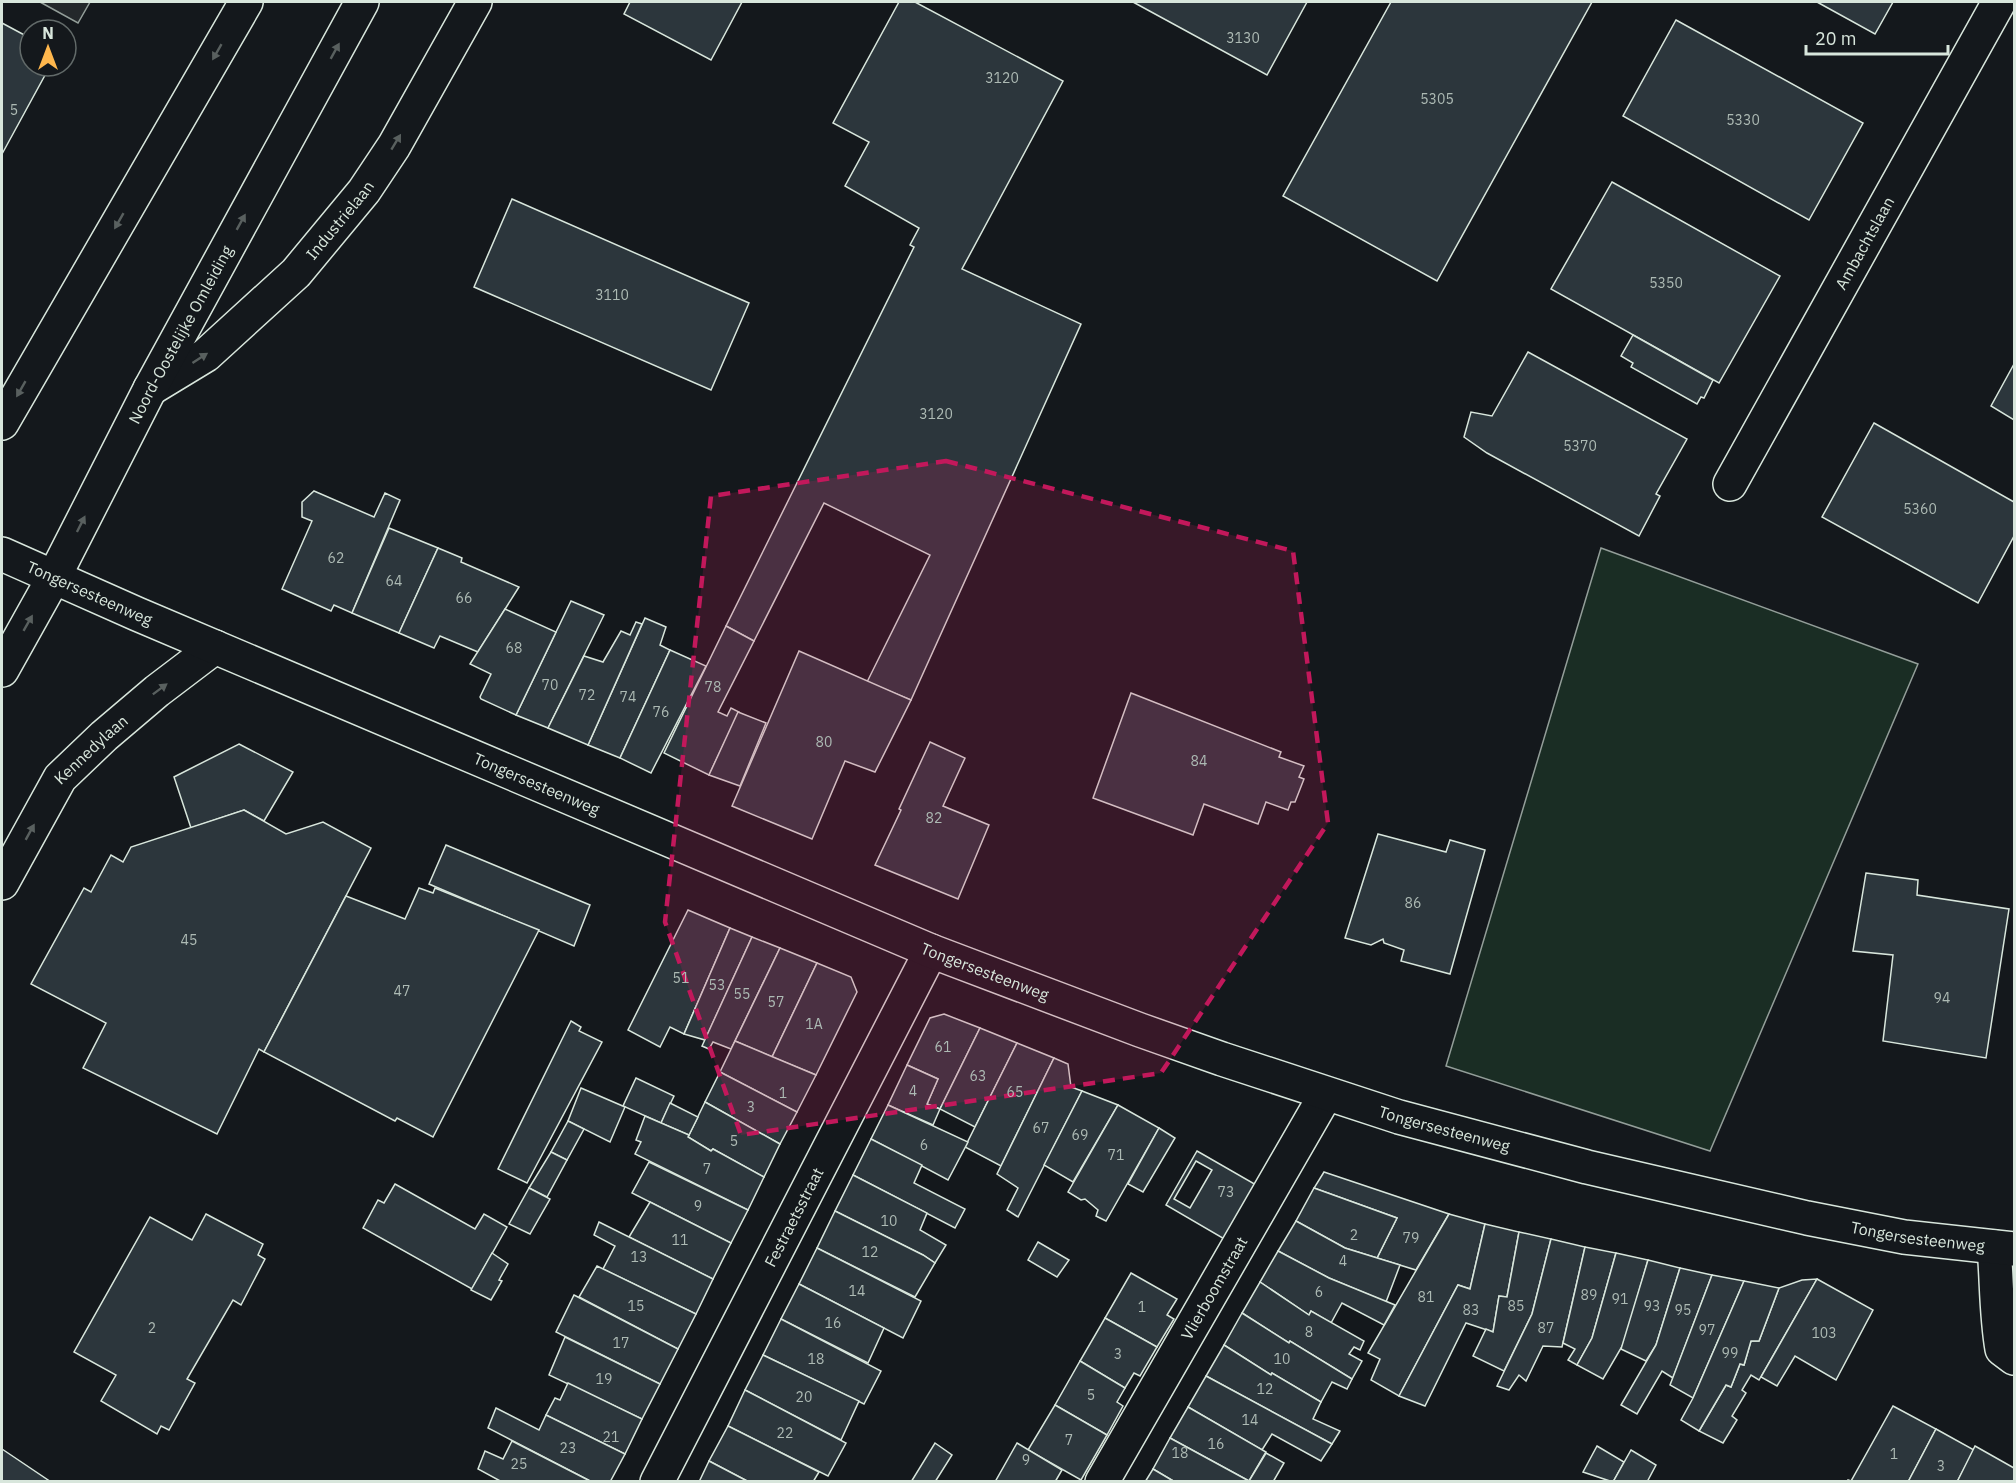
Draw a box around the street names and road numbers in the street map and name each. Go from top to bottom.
street label: Industrielaan [301,177,378,264]
street label: Ambachtslaan [1831,193,1898,293]
street label: Noord-Oostelijke Omleiding [124,241,237,427]
street label: Tongersesteenweg [24,556,156,630]
street label: Kennedylaan [50,710,132,788]
street label: Tongersesteenweg [471,748,603,819]
street label: Tongersesteenweg [918,938,1052,1005]
street label: Tongersesteenweg [1376,1101,1513,1156]
street label: Festraetsstraat [760,1164,828,1270]
street label: Tongersesteenweg [1849,1217,1987,1256]
street label: Vlierboomstraat [1176,1233,1252,1343]

